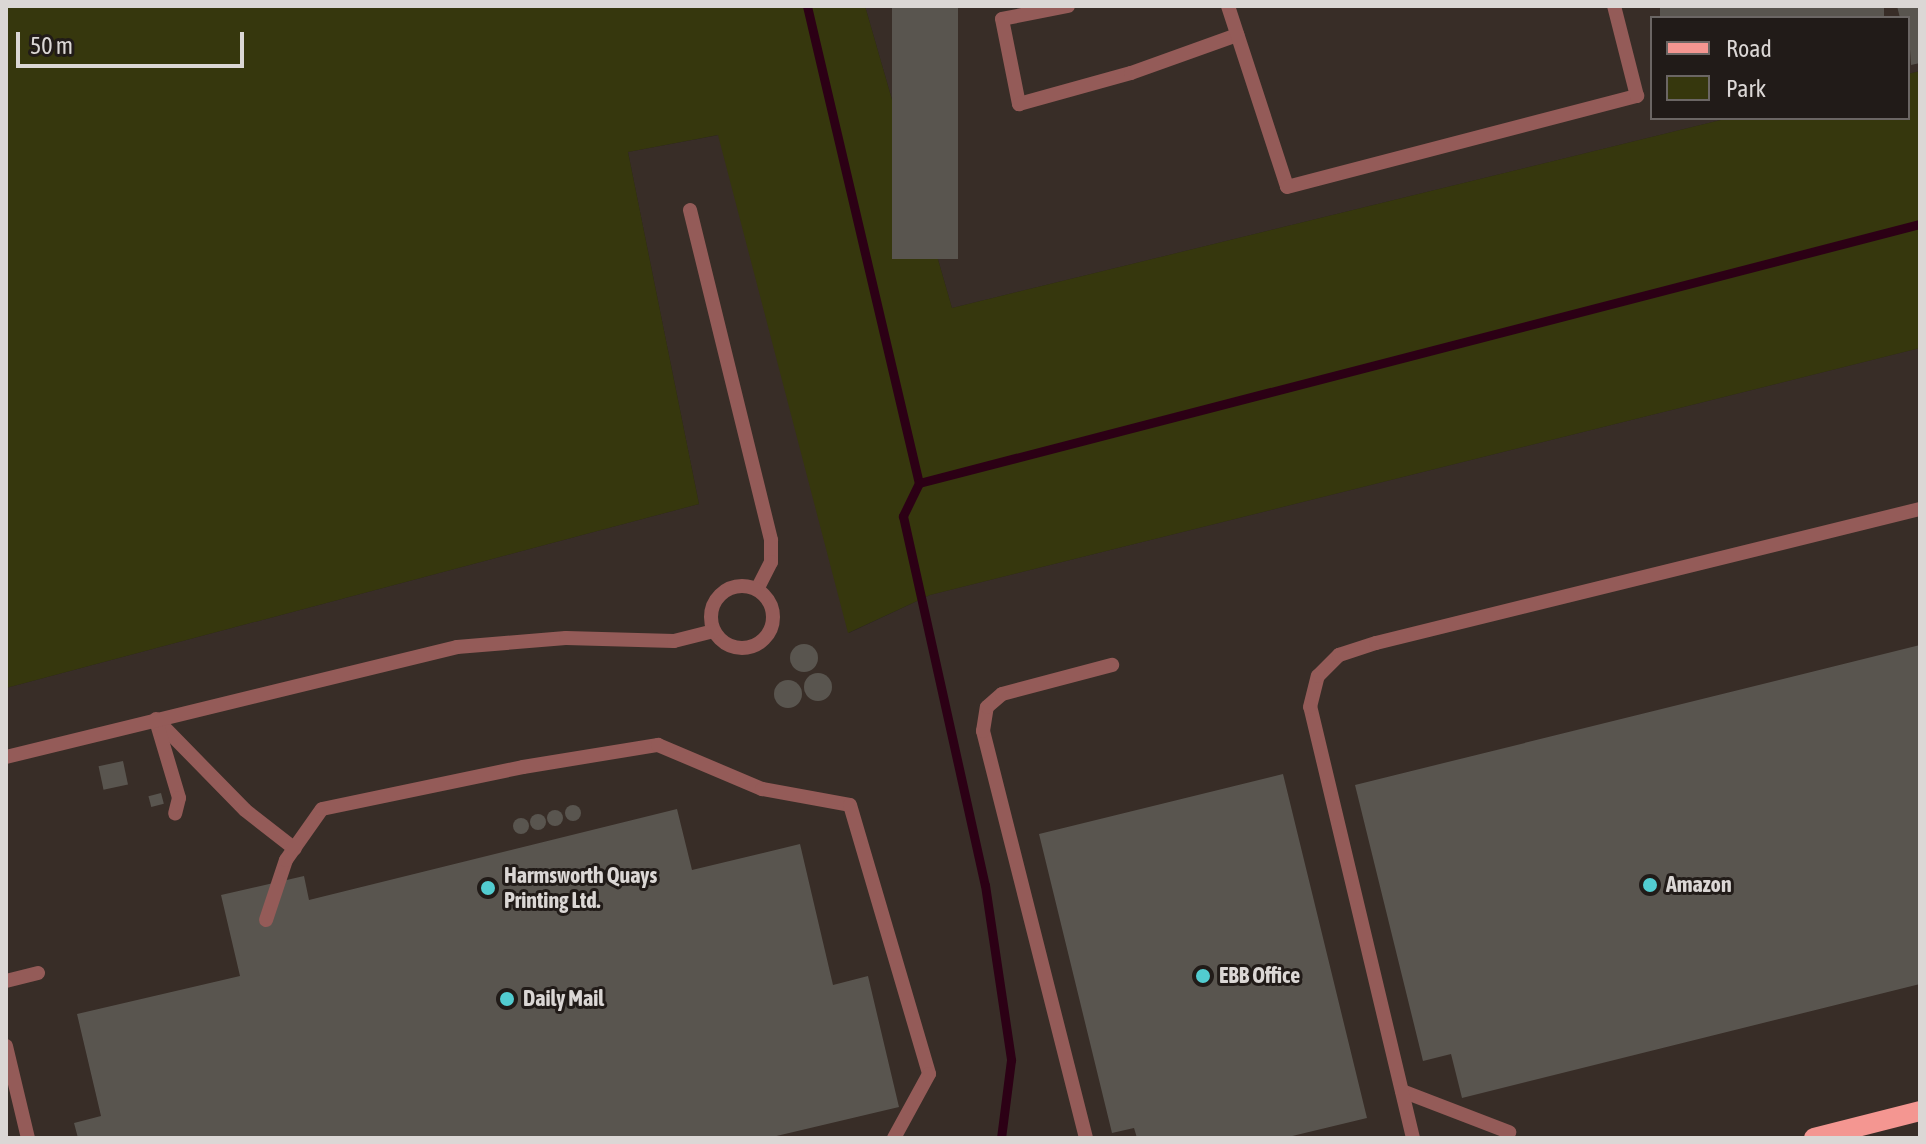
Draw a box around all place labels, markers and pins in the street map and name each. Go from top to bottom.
place label: Harmsworth Quays Printing Ltd. [504,862,657,914]
place label: Amazon [1666,872,1732,898]
marker: Amazon [1641,876,1659,894]
marker: Harmsworth Quays Printing Ltd. [479,879,497,897]
place label: EBB Office [1219,963,1300,989]
marker: EBB Office [1194,967,1212,985]
place label: Daily Mail [523,986,604,1012]
marker: Daily Mail [498,990,516,1008]

